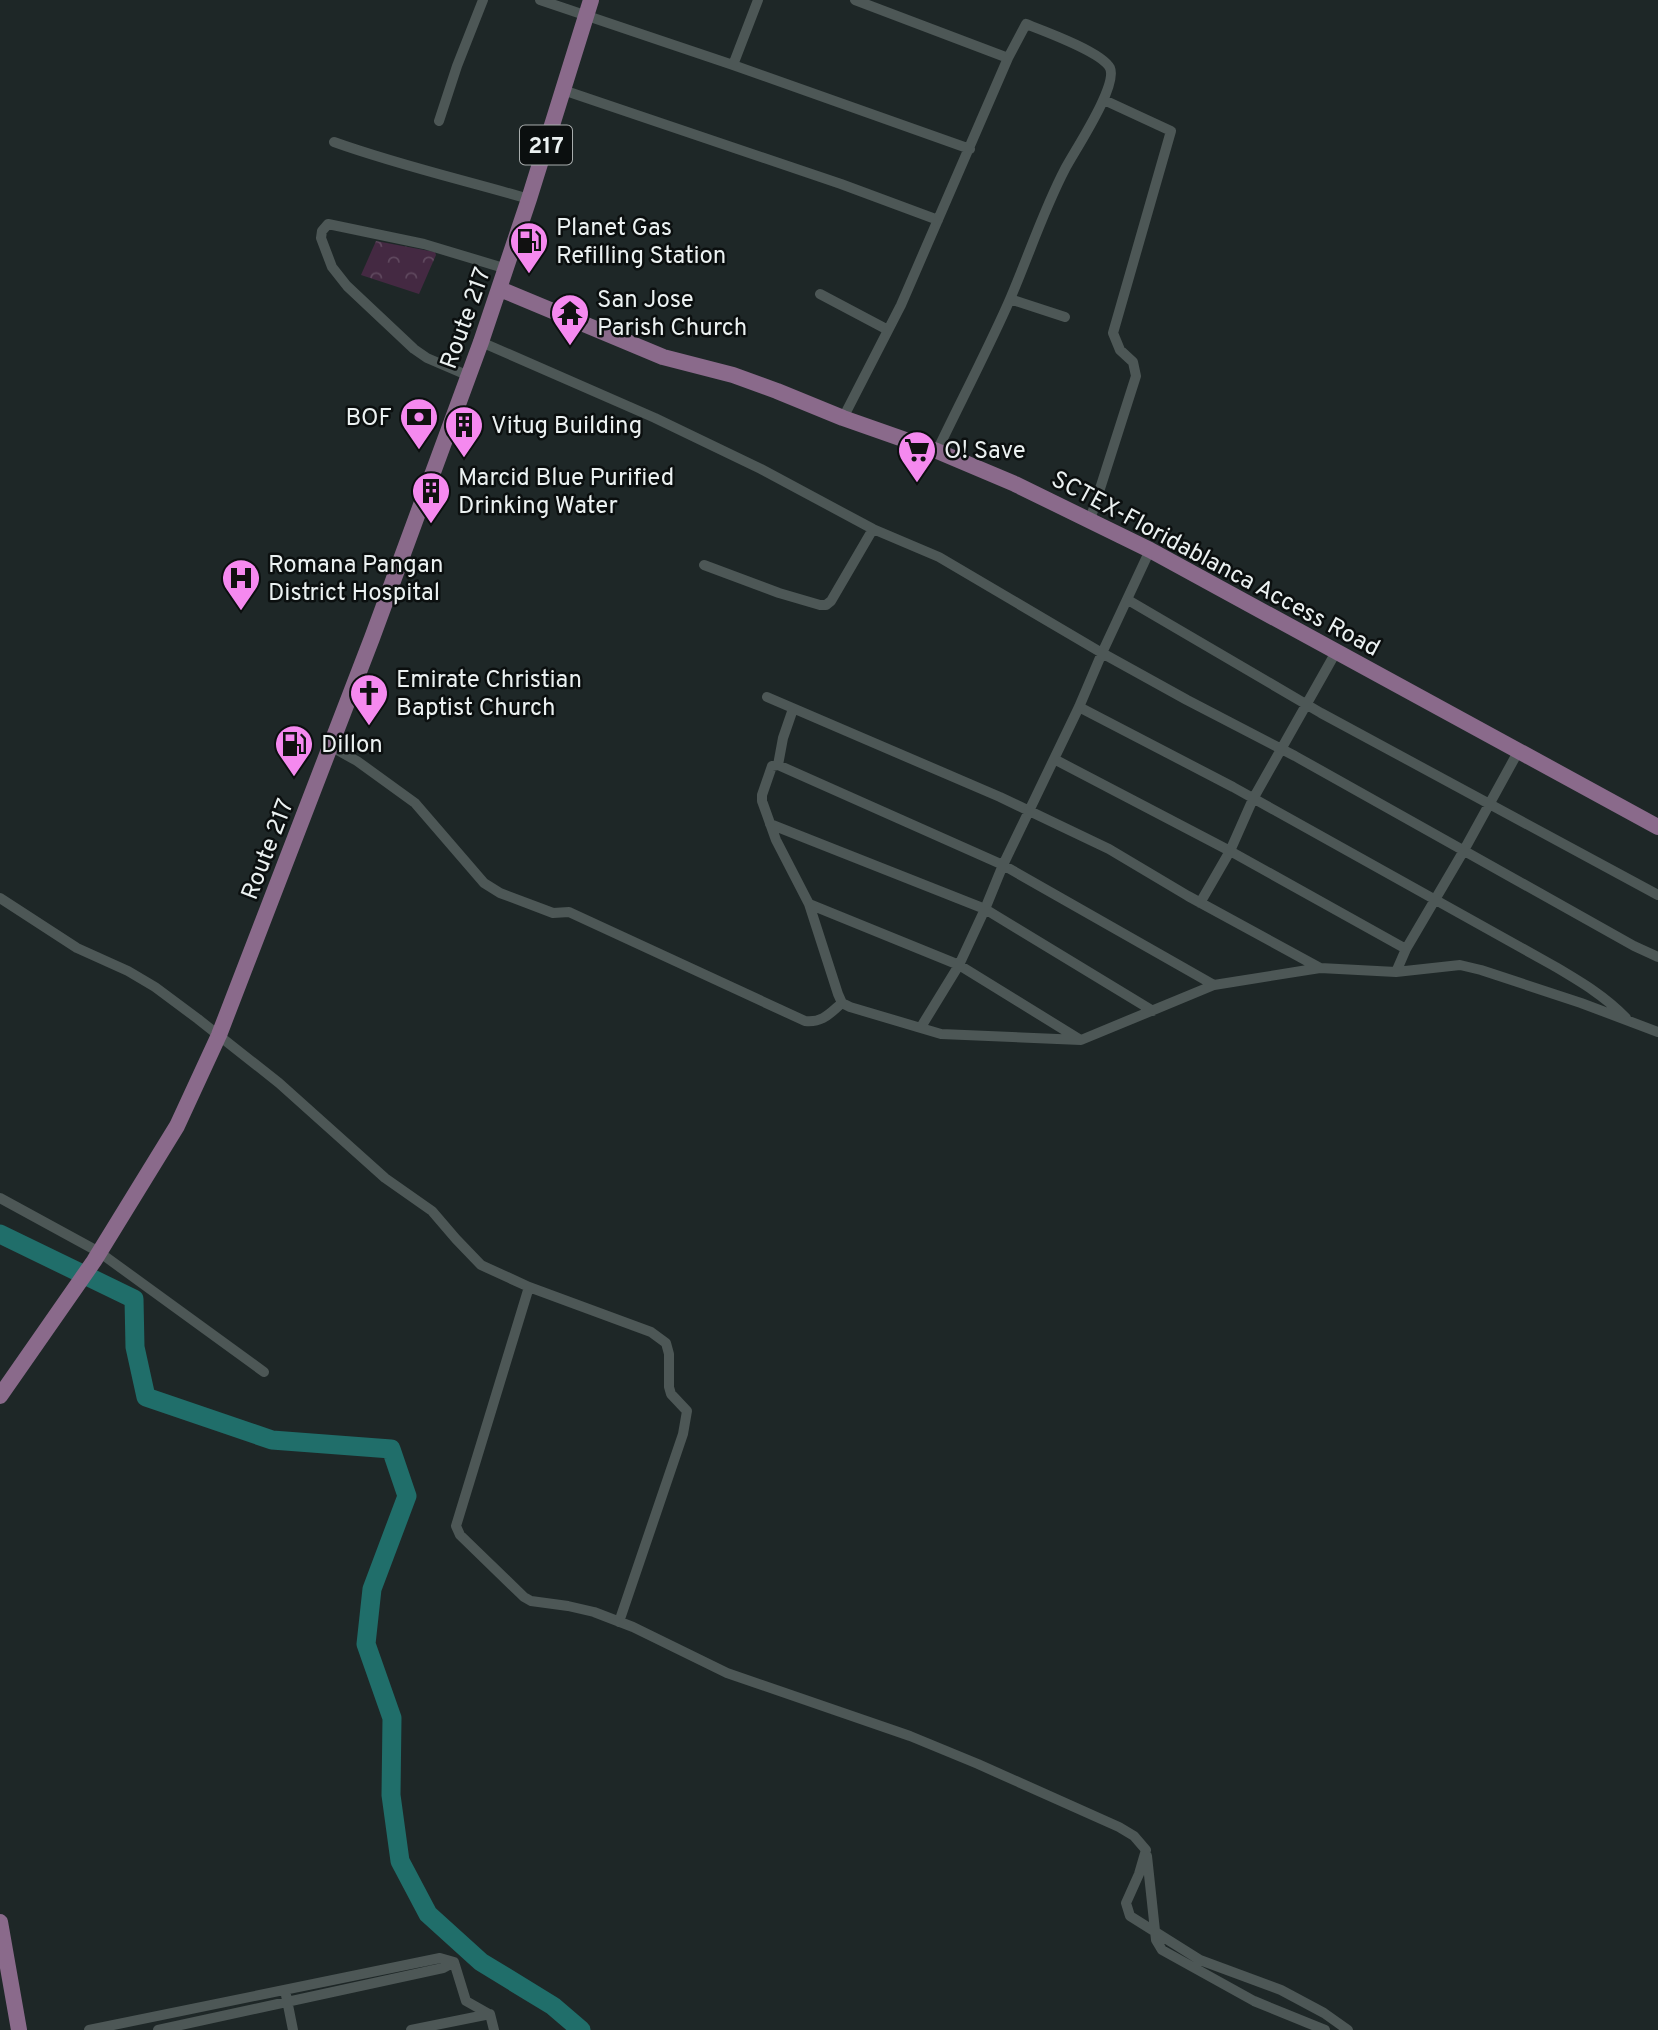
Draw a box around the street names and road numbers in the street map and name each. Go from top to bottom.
road number: 217 [520,126,572,164]
street label: Route 217 [435,264,499,373]
street label: SCTEX-Floridablanca Access Road [1045,465,1385,664]
street label: Route 217 [236,795,302,904]

